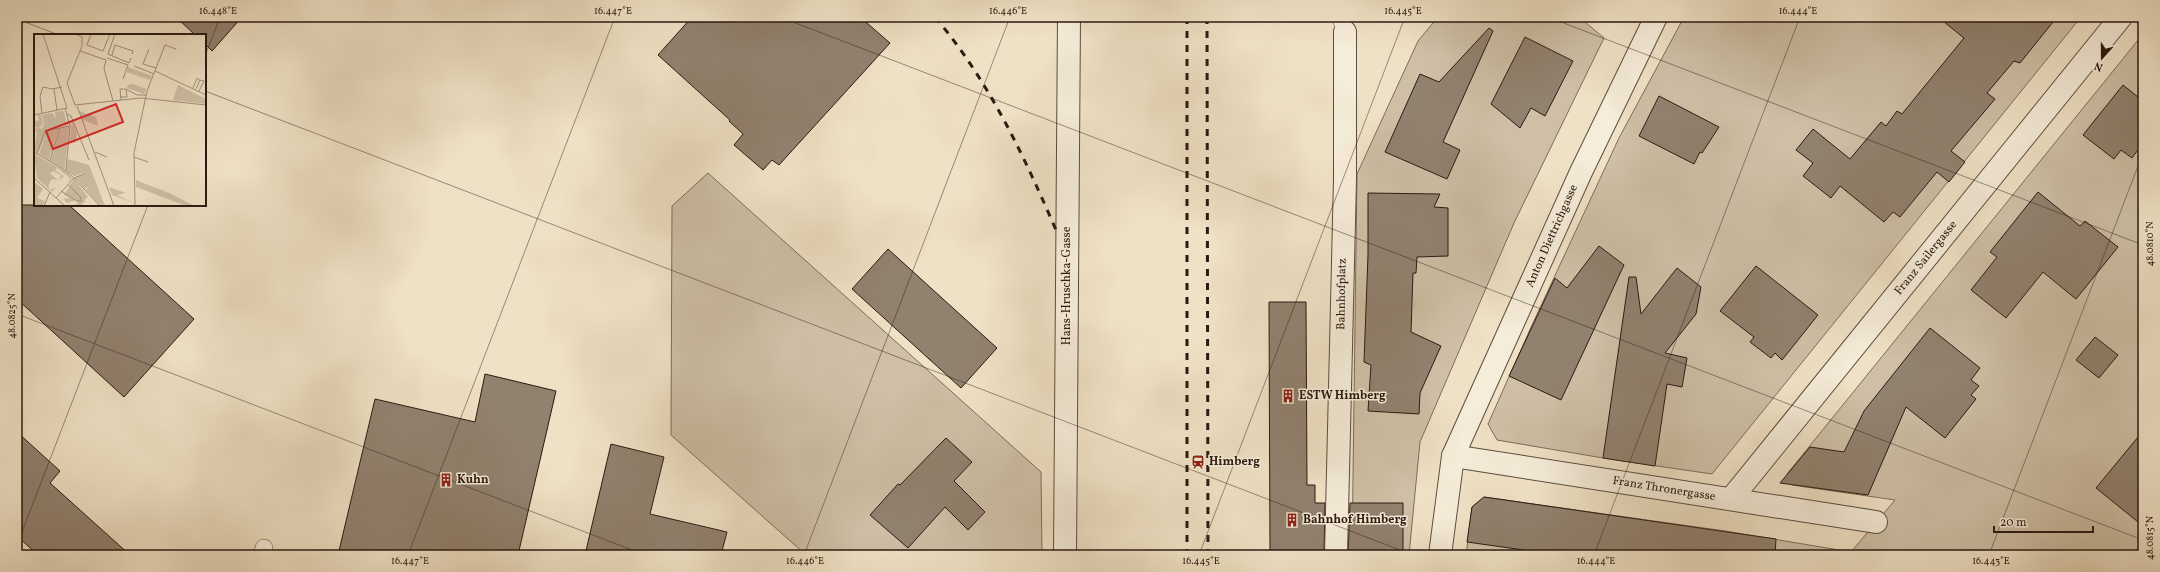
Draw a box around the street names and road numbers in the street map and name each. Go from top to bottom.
street label: Anton Diettrichgasse [1522,182,1582,290]
street label: Franz Sailergasse [1891,217,1961,299]
street label: Hans-Hruschka-Gasse [1059,226,1075,345]
street label: Bahnhofplatz [1333,258,1351,330]
street label: Franz Thronergasse [1611,473,1717,505]

